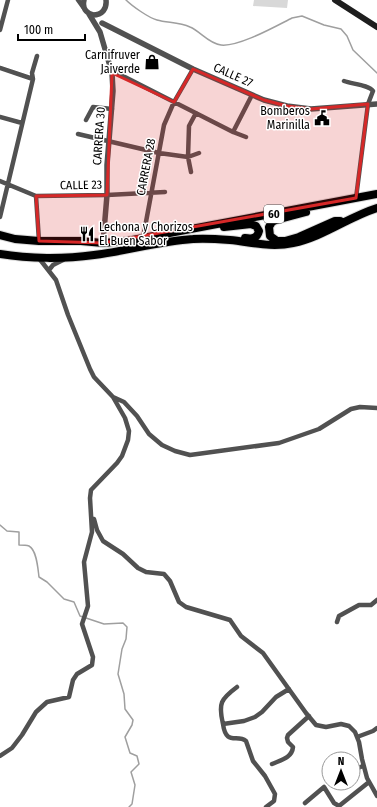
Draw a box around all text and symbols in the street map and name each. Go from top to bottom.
scale bar [18,16,85,42]
text: 100 m [24,23,53,37]
place label: Carnifruver Jaiverde [85,48,141,76]
shop icon: Carnifruver Jaiverde [143,53,161,71]
street label: CALLE 27 [211,60,255,90]
place label: Bomberos Marinilla [260,104,310,132]
street label: CARRERA 30 [90,106,108,166]
public building icon: Bomberos Marinilla [313,109,331,127]
street label: CARRERA 28 [134,137,158,197]
street label: CALLE 23 [60,178,102,192]
road number: 60 [264,205,284,223]
place label: Lechona y Chorizos El Buen Sabor [99,220,193,248]
restaurant icon: Lechona y Chorizos El Buen Sabor [78,225,96,243]
north arrow [321,751,361,791]
text: N [338,755,344,768]

